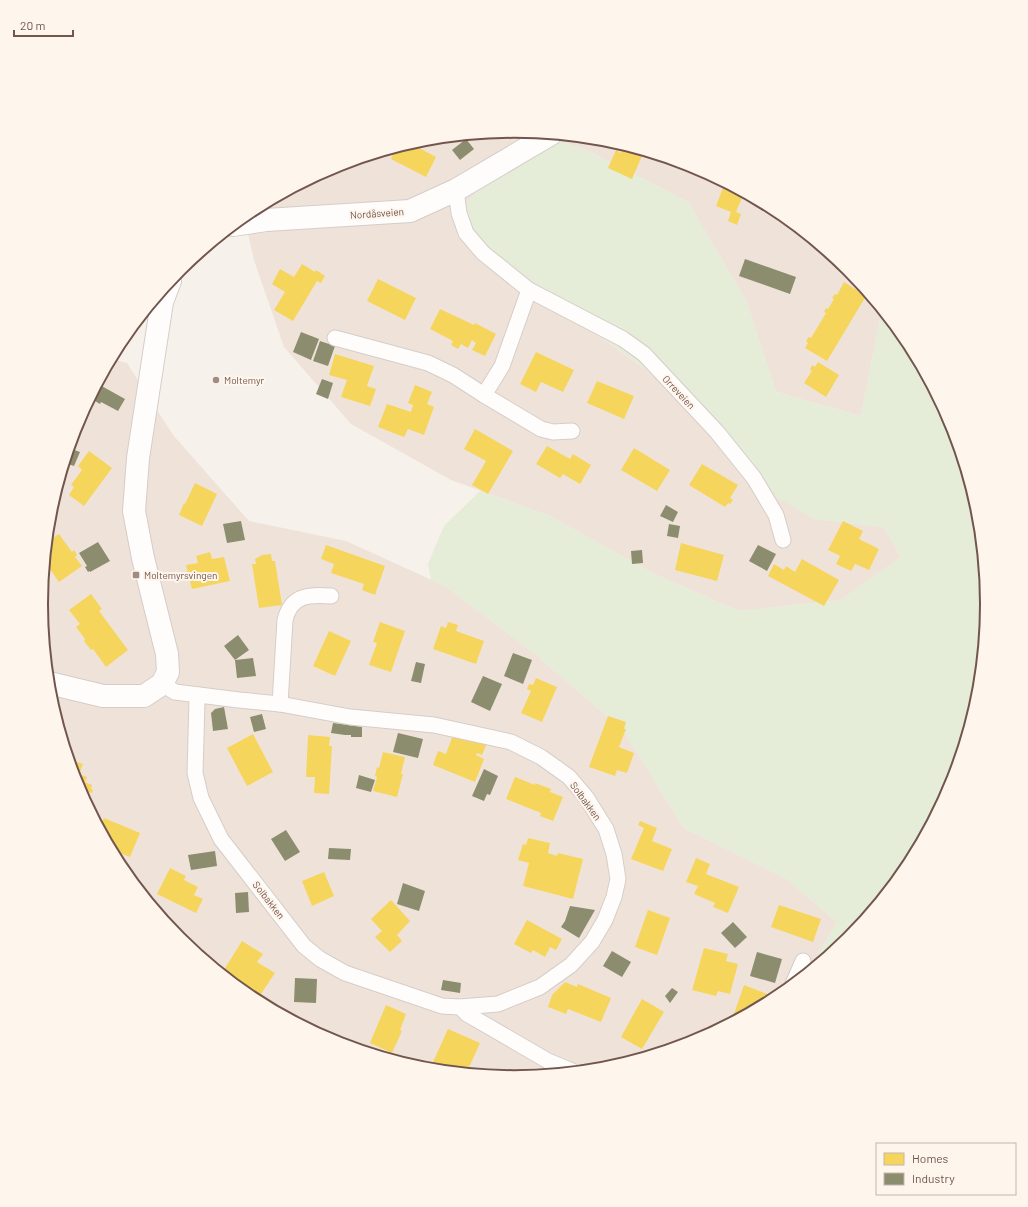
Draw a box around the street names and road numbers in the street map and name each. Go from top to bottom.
street label: Nordåsveien [350,205,404,221]
street label: Orreveien [660,373,698,411]
street label: Solbakken [568,779,604,823]
street label: Solbakken [251,879,287,921]

